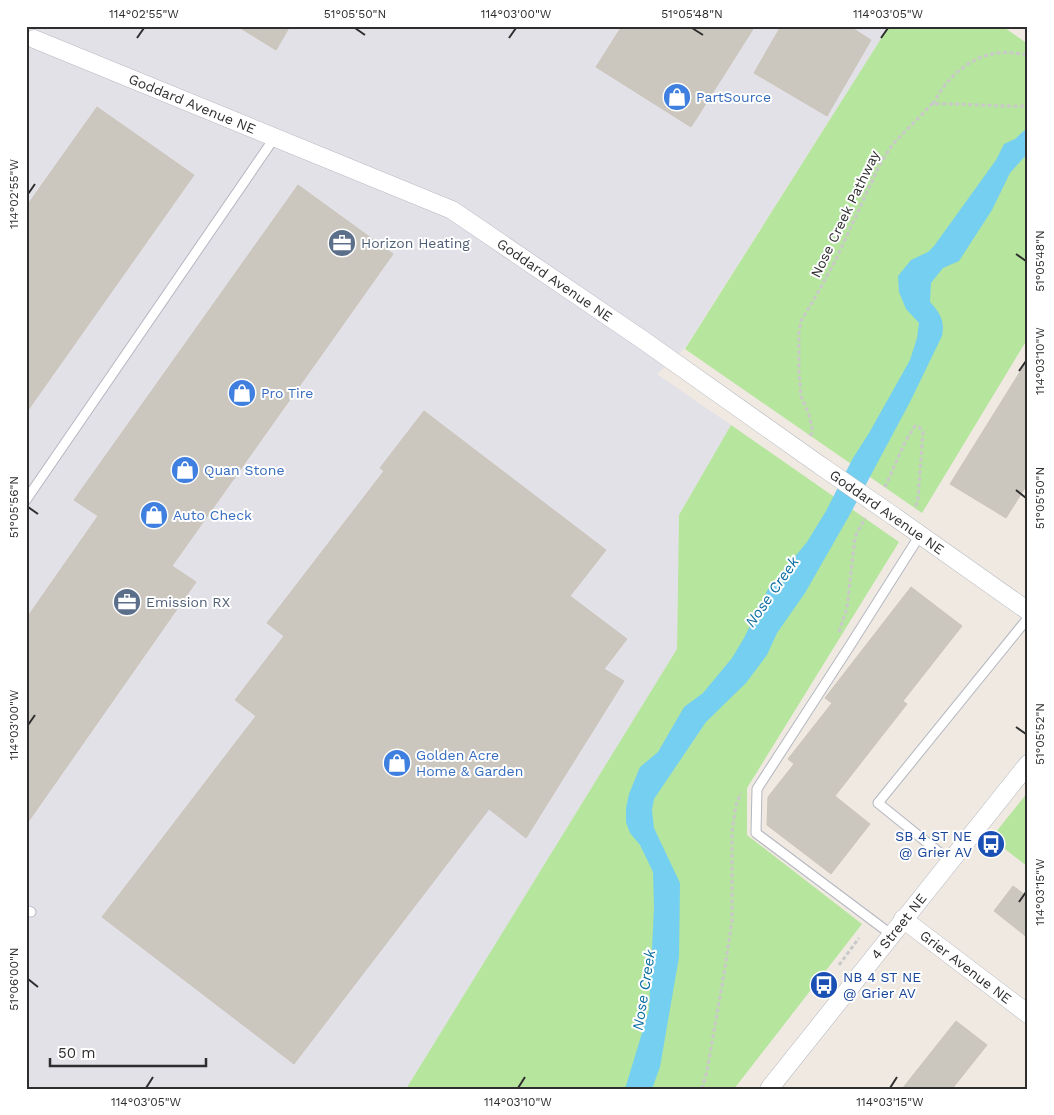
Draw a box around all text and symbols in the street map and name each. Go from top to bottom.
text: 114°02'55"W [109,7,179,21]
text: 51°05'50"N [324,7,386,21]
text: 114°03'00"W [481,7,552,21]
text: 51°05'48"N [661,7,723,21]
text: 114°03'05"W [853,7,923,21]
street label: Goddard Avenue NE [126,71,258,137]
shop icon: PartSource [662,82,692,112]
place label: PartSource [696,89,771,105]
street label: Nose Creek Pathway [807,147,883,280]
text: 114°02'55"W [7,159,21,229]
office icon: Horizon Heating [327,228,357,258]
text: 51°05'48"N [1033,230,1047,292]
place label: Horizon Heating [361,235,470,251]
street label: Goddard Avenue NE [494,235,616,325]
text: 114°03'10"W [1033,327,1047,395]
shop icon: Pro Tire [227,378,257,408]
place label: Pro Tire [261,385,313,401]
shop icon: Quan Stone [170,455,200,485]
place label: Quan Stone [204,462,284,478]
street label: Goddard Avenue NE [827,466,947,558]
text: 51°05'50"N [1033,467,1047,529]
text: 51°05'56"N [7,476,21,538]
shop icon: Auto Check [139,500,169,530]
place label: Auto Check [173,507,252,523]
water label: Nose Creek [741,553,803,631]
office icon: Emission RX [112,587,142,617]
place label: Emission RX [146,594,230,610]
text: 114°03'00"W [7,689,21,760]
text: 51°05'52"N [1033,703,1047,765]
place label: Golden Acre Home & Garden [416,747,523,779]
shop icon: Golden Acre Home & Garden [382,748,412,778]
place label: SB 4 ST NE @ Grier AV [895,828,972,860]
bus stop icon: SB 4 ST NE @ Grier AV [976,829,1006,859]
text: 114°03'15"W [1033,858,1047,926]
street label: 4 Street NE [868,890,930,962]
street label: Grier Avenue NE [917,927,1015,1007]
text: 51°06'00"N [7,947,21,1011]
water label: Nose Creek [629,947,659,1032]
place label: NB 4 ST NE @ Grier AV [843,969,921,1001]
bus stop icon: NB 4 ST NE @ Grier AV [809,970,839,1000]
scale bar [50,1035,206,1067]
text: 50 m [58,1044,95,1062]
text: 114°03'05"W [111,1095,181,1109]
text: 114°03'10"W [484,1095,552,1109]
text: 114°03'15"W [856,1095,924,1109]

